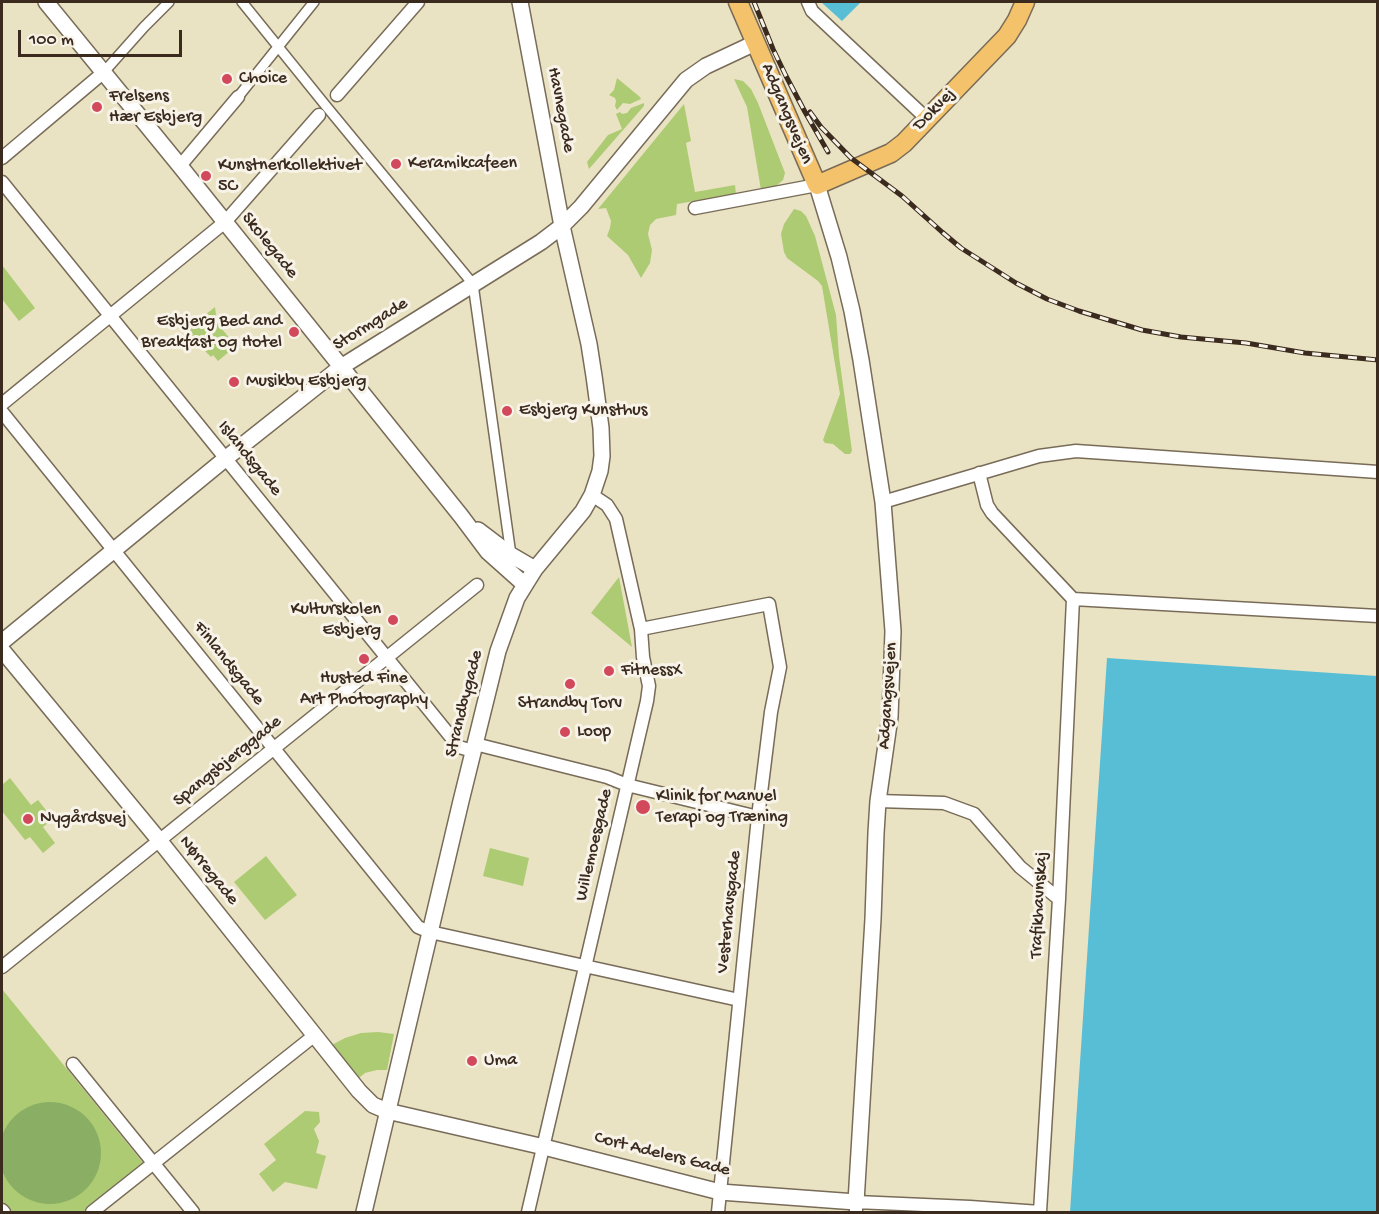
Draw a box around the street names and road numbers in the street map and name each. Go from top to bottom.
street label: Adgangsvejen [755,60,817,168]
street label: Havnegade [541,66,579,154]
street label: Dokvej [909,84,961,136]
street label: Skolegade [236,208,302,284]
street label: Stormgade [330,294,412,356]
street label: Islandsgade [212,417,286,501]
street label: Finlandsgade [188,618,268,710]
street label: Adgangsvejen [874,642,904,750]
street label: Strandbygade [441,648,489,760]
street label: Spangsbjerggade [169,712,287,812]
street label: Willemoesgade [572,787,618,903]
street label: Nørregade [173,832,243,910]
street label: Vesterhavsgade [713,850,747,974]
street label: Trafikhavnskaj [1026,851,1054,959]
street label: Cort Adelers Gade [592,1128,732,1182]

